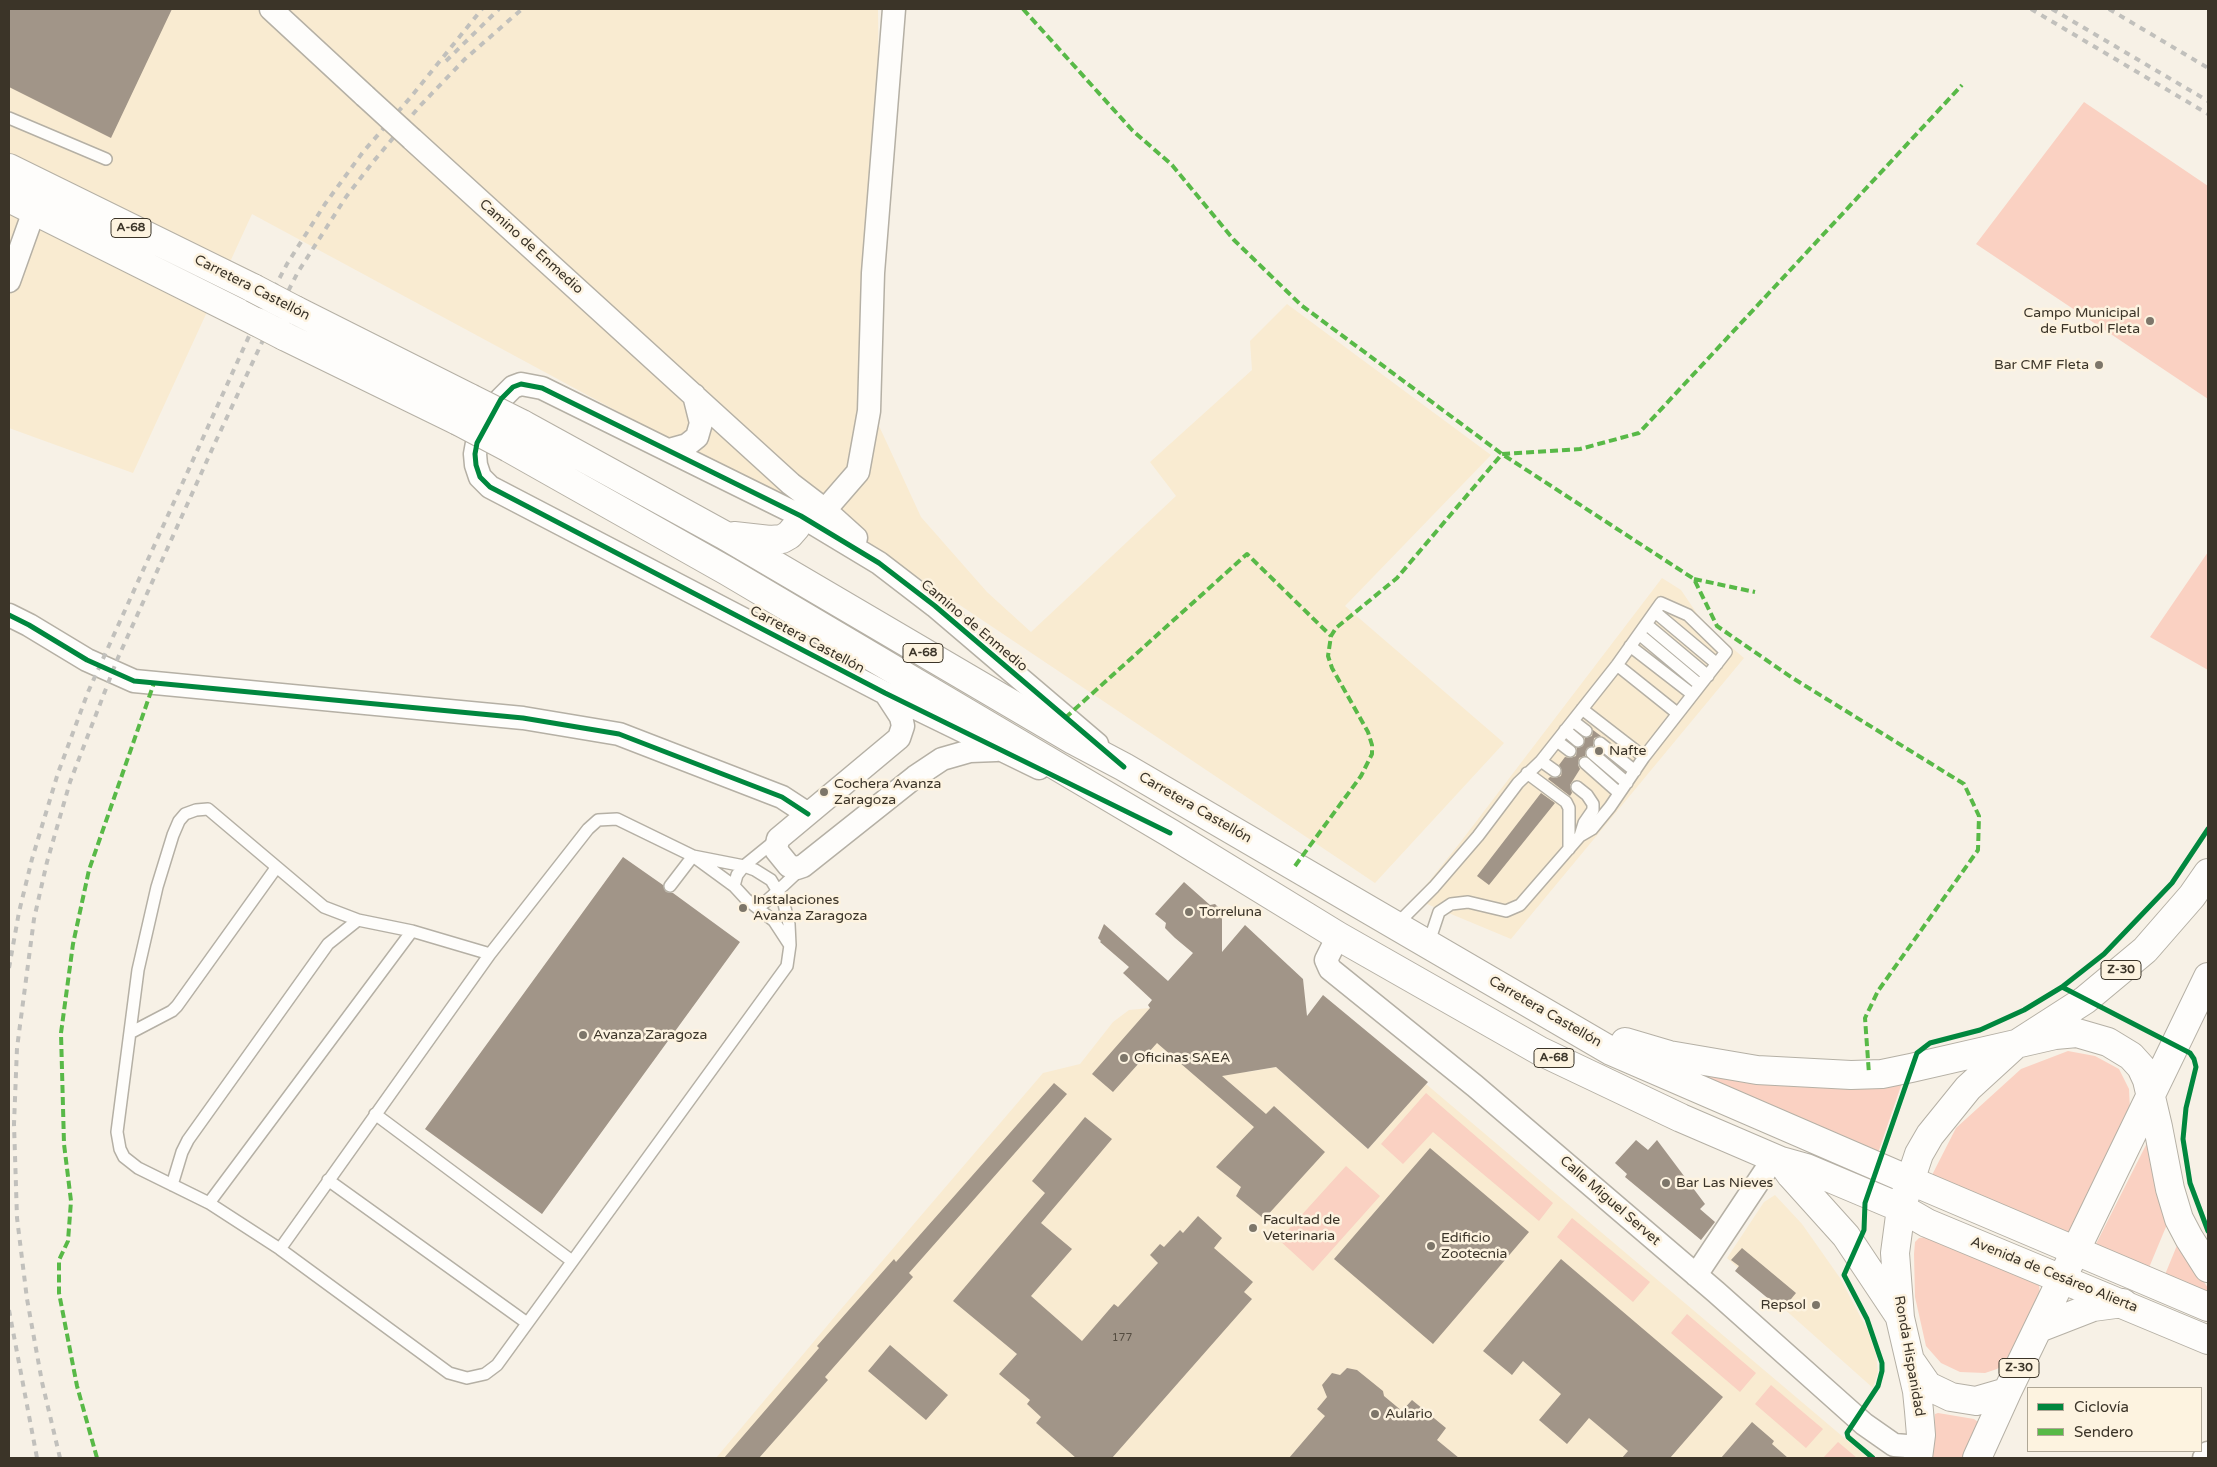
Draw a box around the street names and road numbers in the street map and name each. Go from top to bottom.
street label: Camino de Enmedio [476,196,586,298]
road number: A-68 [111,218,151,238]
street label: Carretera Castellón [191,252,313,324]
street label: Camino de Enmedio [917,577,1031,675]
street label: Carretera Castellón [747,603,867,677]
road number: A-68 [903,644,943,662]
street label: Carretera Castellón [1136,769,1254,847]
road number: Z-30 [2101,960,2141,980]
street label: Carretera Castellón [1486,973,1604,1051]
road number: A-68 [1534,1048,1574,1068]
street label: Calle Miguel Servet [1556,1153,1664,1249]
street label: Avenida de Cesáreo Alierta [1968,1234,2140,1316]
street label: Ronda Hispanidad [1890,1294,1928,1418]
road number: Z-30 [1999,1359,2039,1378]

